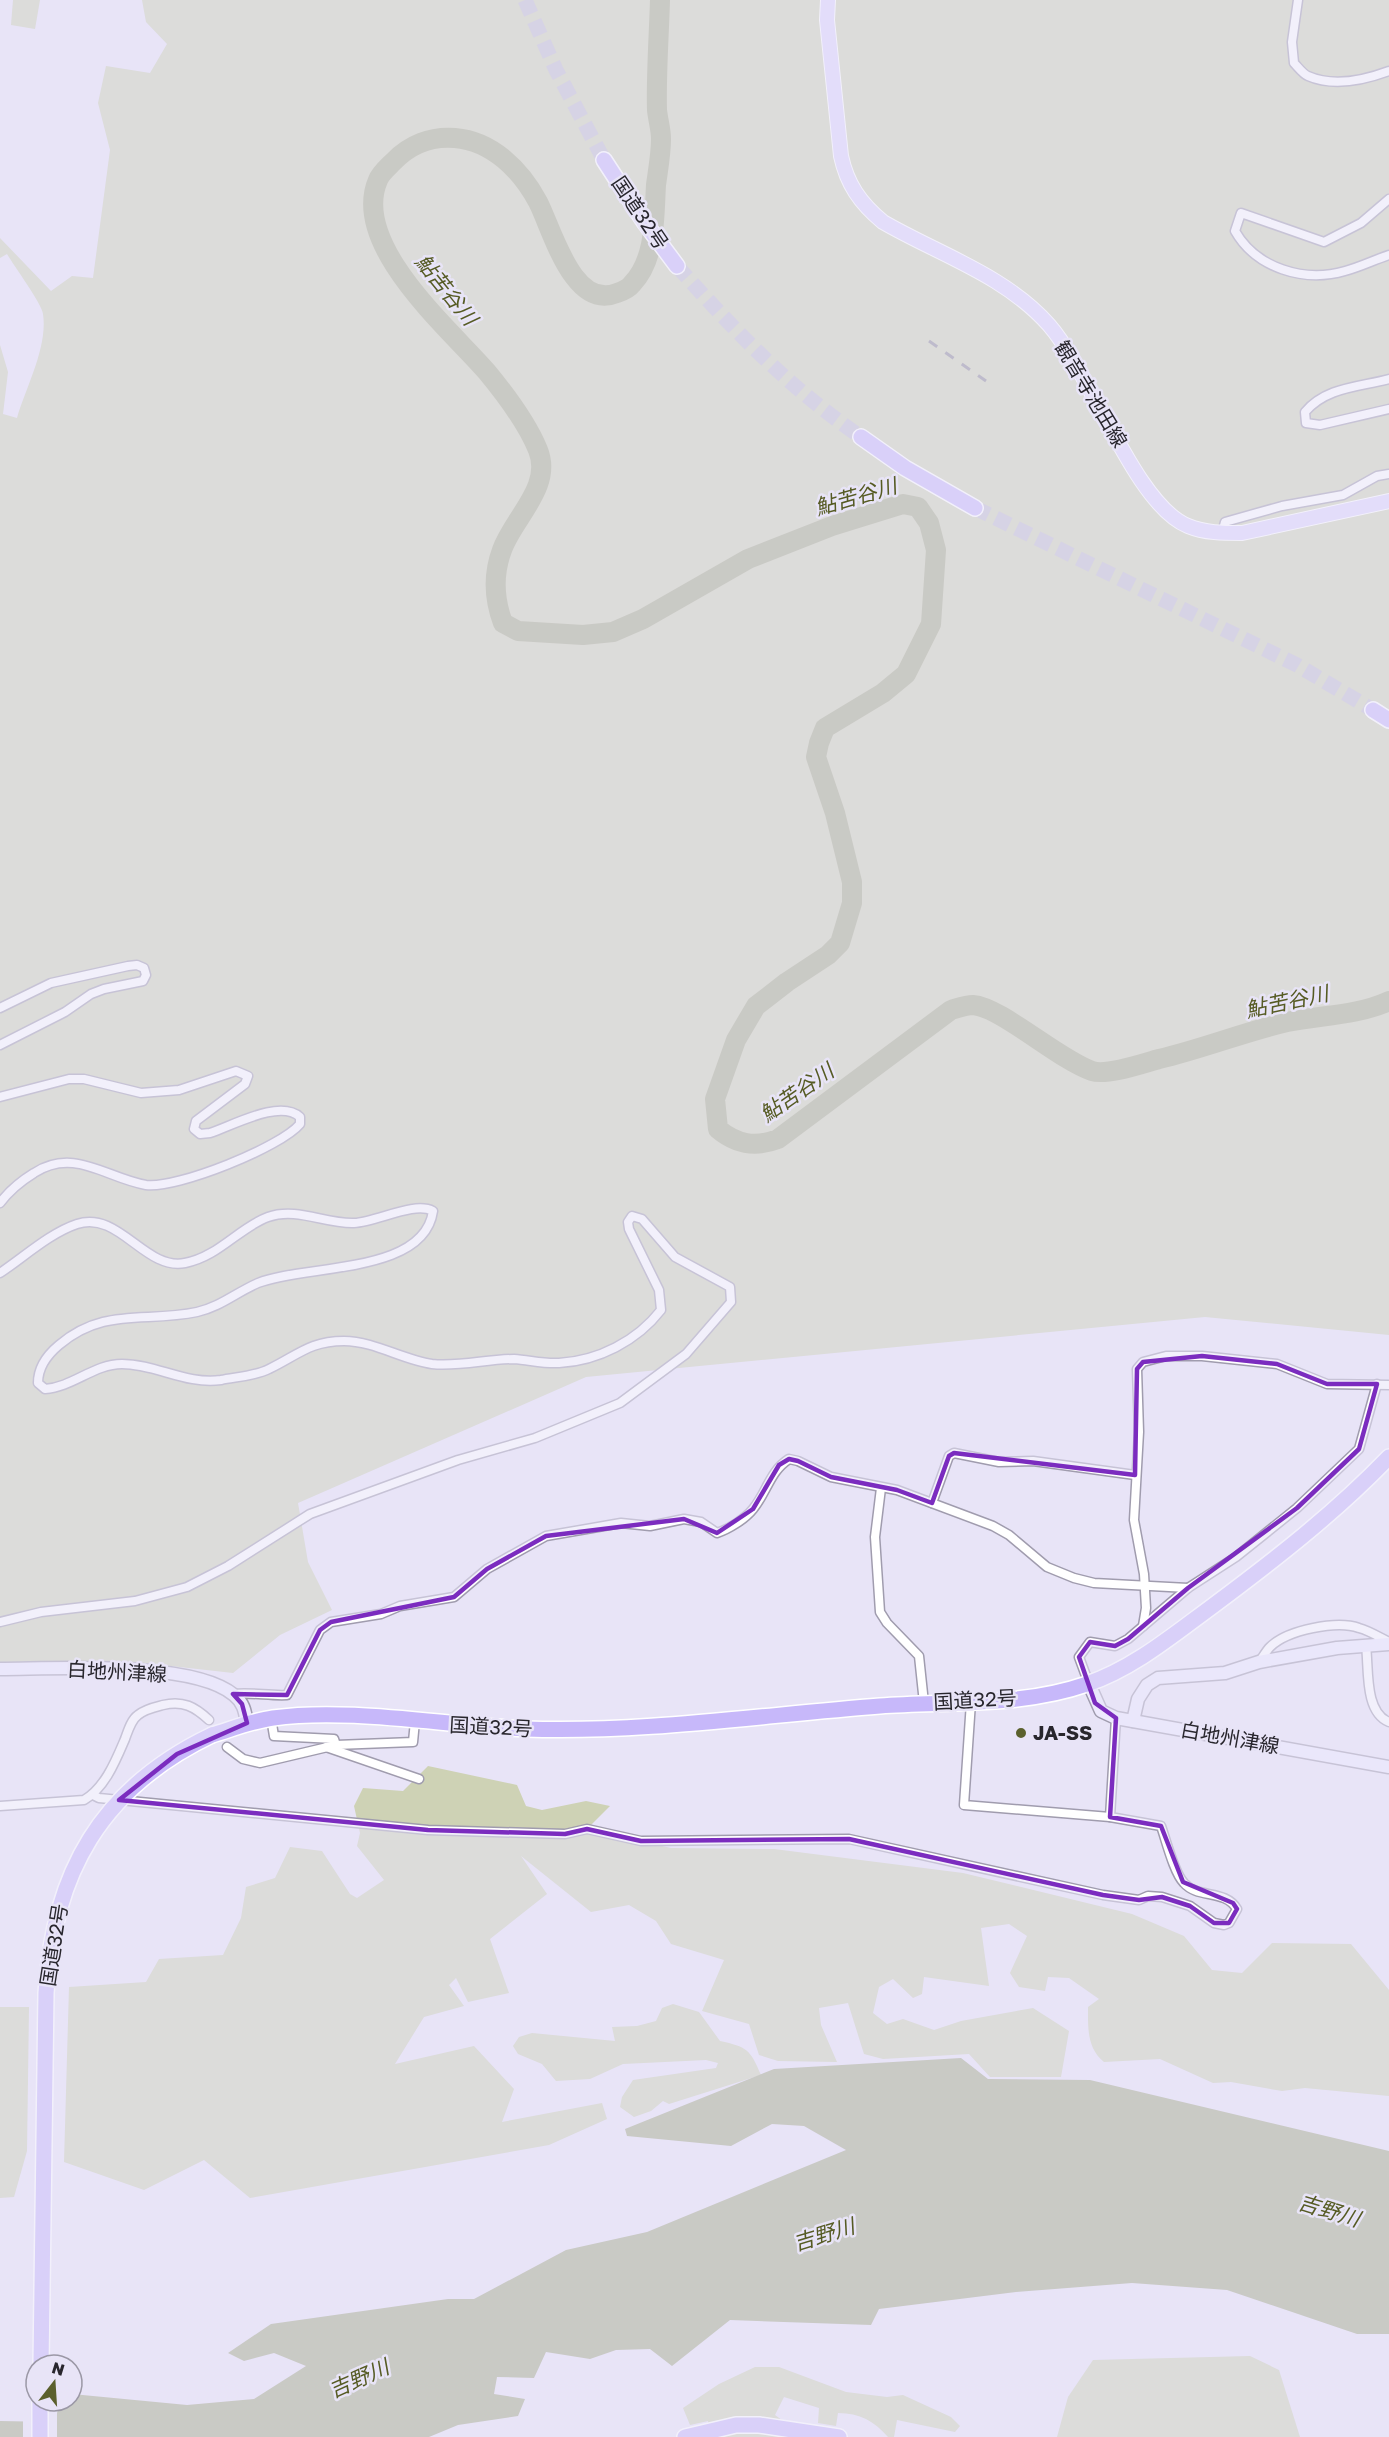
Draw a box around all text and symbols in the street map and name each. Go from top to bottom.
street label: 国道32号 [608,171,674,254]
water label: 鮎苦谷川 [410,249,485,332]
street label: 観音寺池田線 [1051,336,1133,451]
water label: 鮎苦谷川 [812,471,902,520]
water label: 鮎苦谷川 [1243,979,1333,1022]
water label: 鮎苦谷川 [755,1056,840,1127]
street label: 白地州津線 [66,1656,168,1686]
street label: 国道32号 [933,1685,1017,1713]
street label: 国道32号 [449,1712,533,1740]
street label: 白地州津線 [1179,1717,1281,1758]
place label: JA-SS [1033,1720,1093,1744]
marker: JA-SS [1014,1726,1028,1740]
street label: 国道32号 [35,1902,71,1988]
water label: 吉野川 [1295,2188,1365,2232]
water label: 吉野川 [790,2212,860,2256]
north arrow [24,2353,84,2413]
water label: 吉野川 [325,2353,394,2403]
text: N [50,2357,67,2380]

